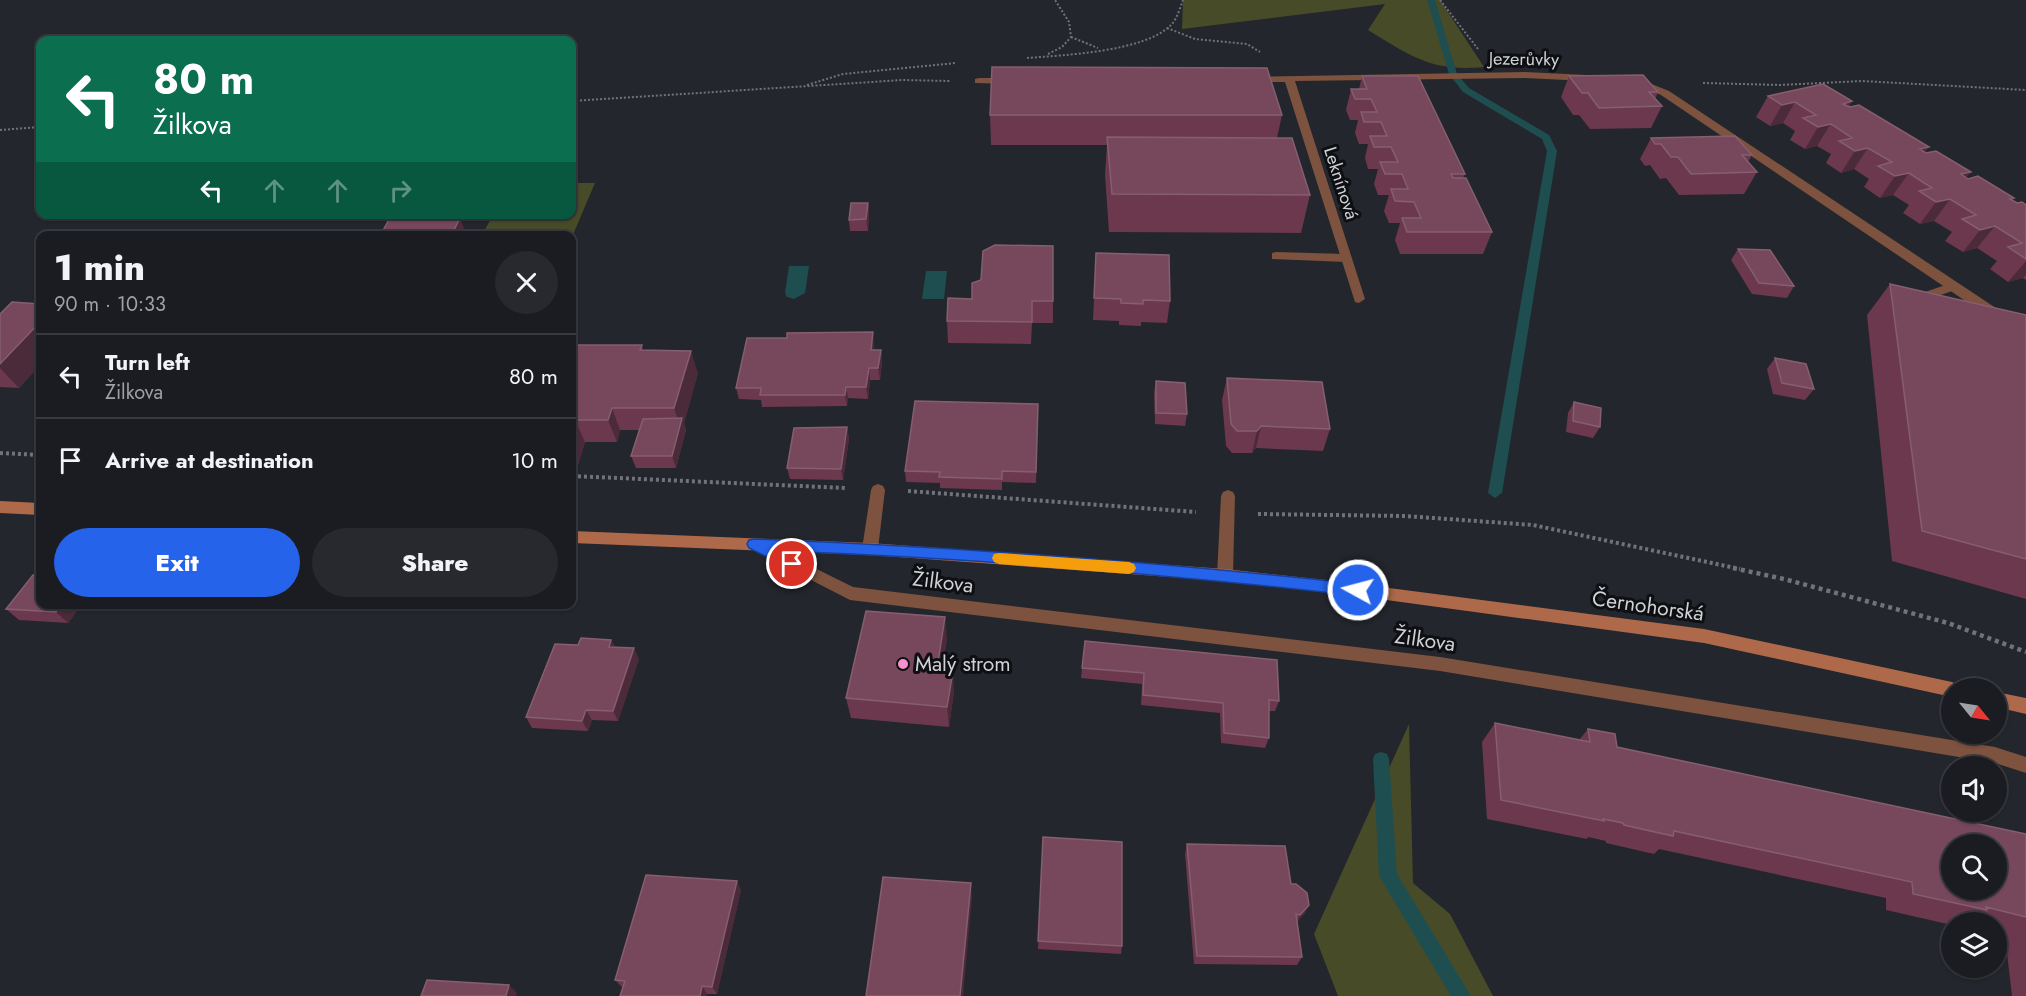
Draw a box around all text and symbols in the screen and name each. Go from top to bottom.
street label: Jezerůvky [1487,45,1559,73]
text: 80 m [153,49,254,110]
icon: left [54,60,132,138]
text: Žilkova [153,105,232,144]
street label: Leknínová [1317,143,1365,223]
icon: left [195,174,228,207]
icon: ahead [258,174,291,207]
icon: ahead [321,174,354,207]
icon: right [384,174,417,207]
text: 1 min [54,241,145,293]
button: close [495,251,558,314]
text: 90 m · 10:33 [54,290,166,319]
text: Turn left [105,346,190,378]
icon: left [54,360,87,393]
text: 80 m [509,360,558,392]
text: Žilkova [105,378,163,407]
icon: arrive [54,444,87,477]
text: Arrive at destination [105,444,314,476]
text: 10 m [511,444,558,476]
button: Exit [54,528,300,597]
button: Share [312,528,558,597]
pin [766,538,817,589]
icon: arrive [775,547,808,580]
position arrow [1326,558,1390,622]
street label: Žilkova [911,563,975,601]
street label: Černohorská [1590,583,1706,629]
street label: Žilkova [1393,621,1457,659]
place label: Malý strom [915,649,1011,679]
marker: Malý strom [896,657,910,671]
north arrow [1941,678,2007,744]
map controls [1941,678,2007,978]
button: sound [1941,756,2007,822]
button: search [1941,834,2007,900]
button: layers [1941,912,2007,978]

